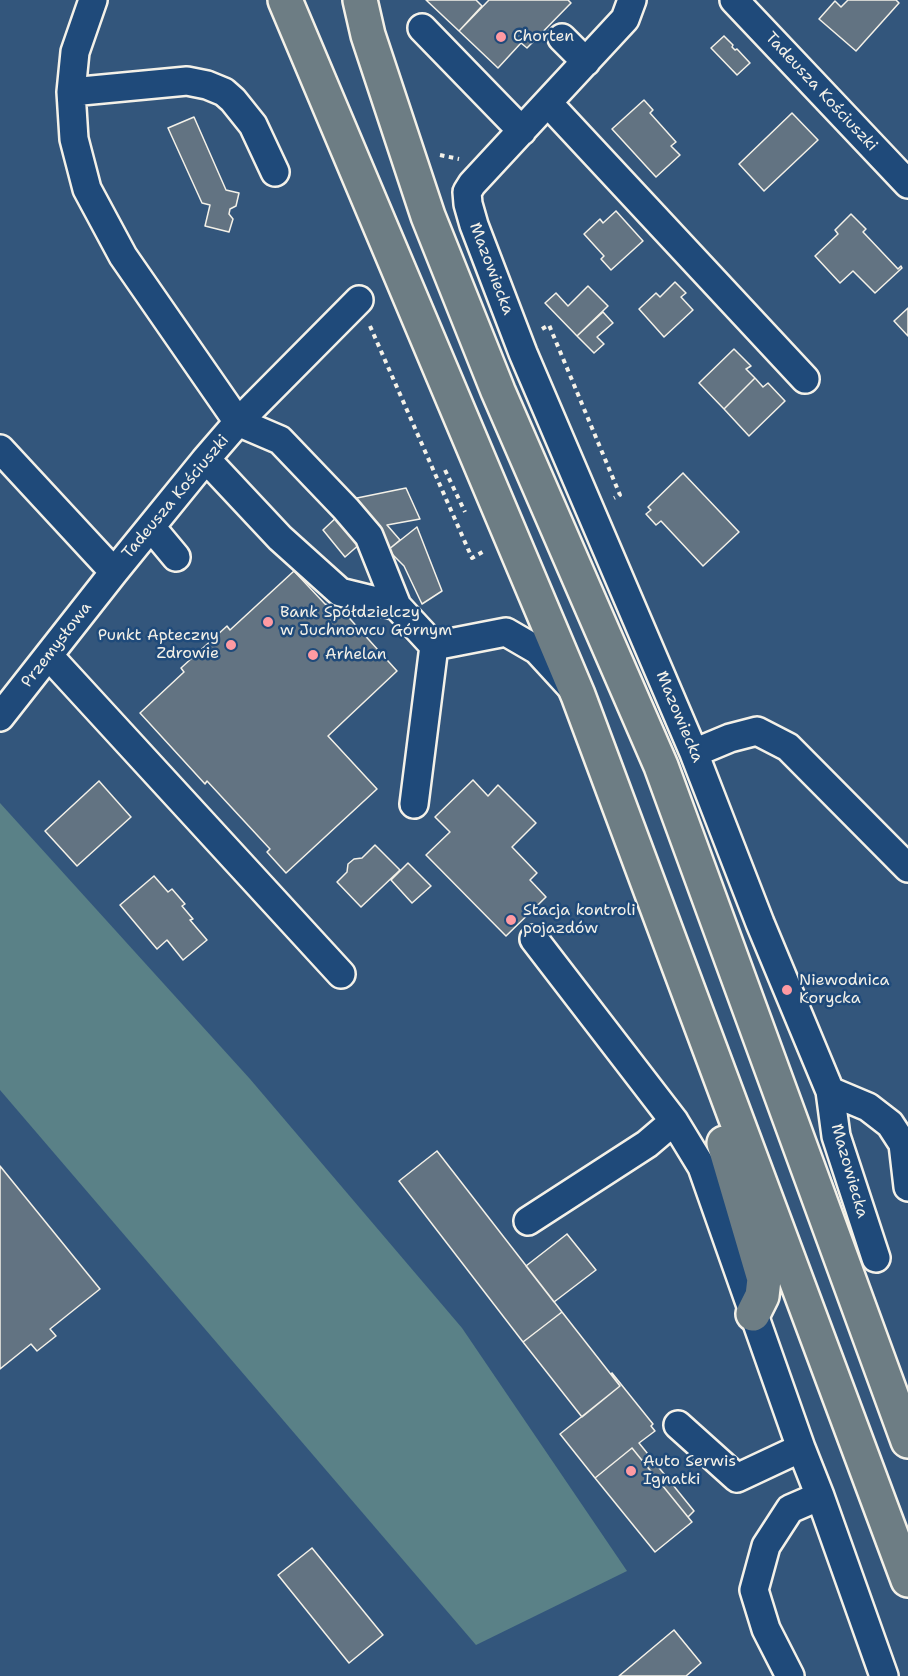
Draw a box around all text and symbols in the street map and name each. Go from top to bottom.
place label: Chorten [513,27,574,47]
street label: Tadeusza Kościuszki [761,28,881,156]
marker: Chorten [494,30,508,44]
street label: Mazowiecka [465,220,517,318]
street label: Tadeusza Kościuszki [119,431,233,563]
street label: Przemysłowa [18,599,96,691]
place label: Bank Spółdzielczy w Juchnowcu Górnym [280,603,452,641]
marker: Bank Spółdzielczy w Juchnowcu Górnym [261,615,275,629]
place label: Punkt Apteczny Zdrowie [98,626,219,664]
marker: Punkt Apteczny Zdrowie [224,638,238,652]
place label: Arhelan [325,645,387,665]
marker: Arhelan [306,648,320,662]
street label: Mazowiecka [651,668,707,766]
place label: Stacja kontroli pojazdów [523,901,636,939]
marker: Stacja kontroli pojazdów [504,913,518,927]
place label: Niewodnica Korycka [799,971,889,1009]
marker: Niewodnica Korycka [780,983,794,997]
street label: Mazowiecka [826,1122,872,1220]
place label: Auto Serwis Ignatki [643,1452,736,1490]
marker: Auto Serwis Ignatki [624,1464,638,1478]

